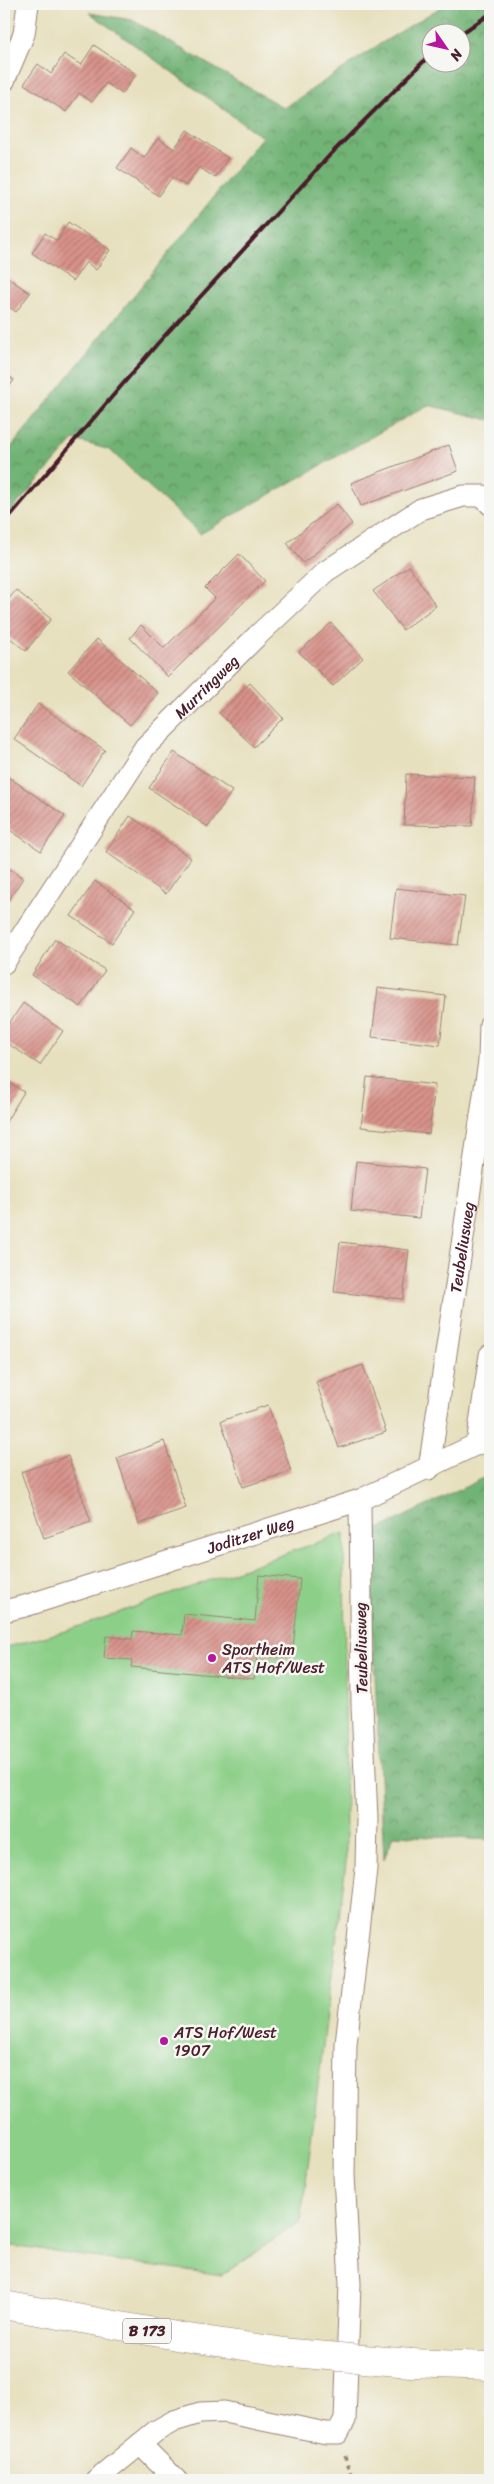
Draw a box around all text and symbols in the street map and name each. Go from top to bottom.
north arrow [422,22,472,72]
text: N [443,43,470,66]
street label: Murringweg [166,647,246,726]
street label: Teubeliusweg [441,1200,483,1295]
street label: Joditzer Weg [202,1507,298,1562]
street label: Teubeliusweg [346,1602,376,1694]
place label: Sportheim ATS Hof/West [221,1635,325,1682]
marker: Sportheim ATS Hof/West [206,1652,218,1664]
place label: ATS Hof/West 1907 [173,2018,277,2065]
marker: ATS Hof/West 1907 [158,2035,170,2047]
road number: B 173 [123,2318,171,2344]

